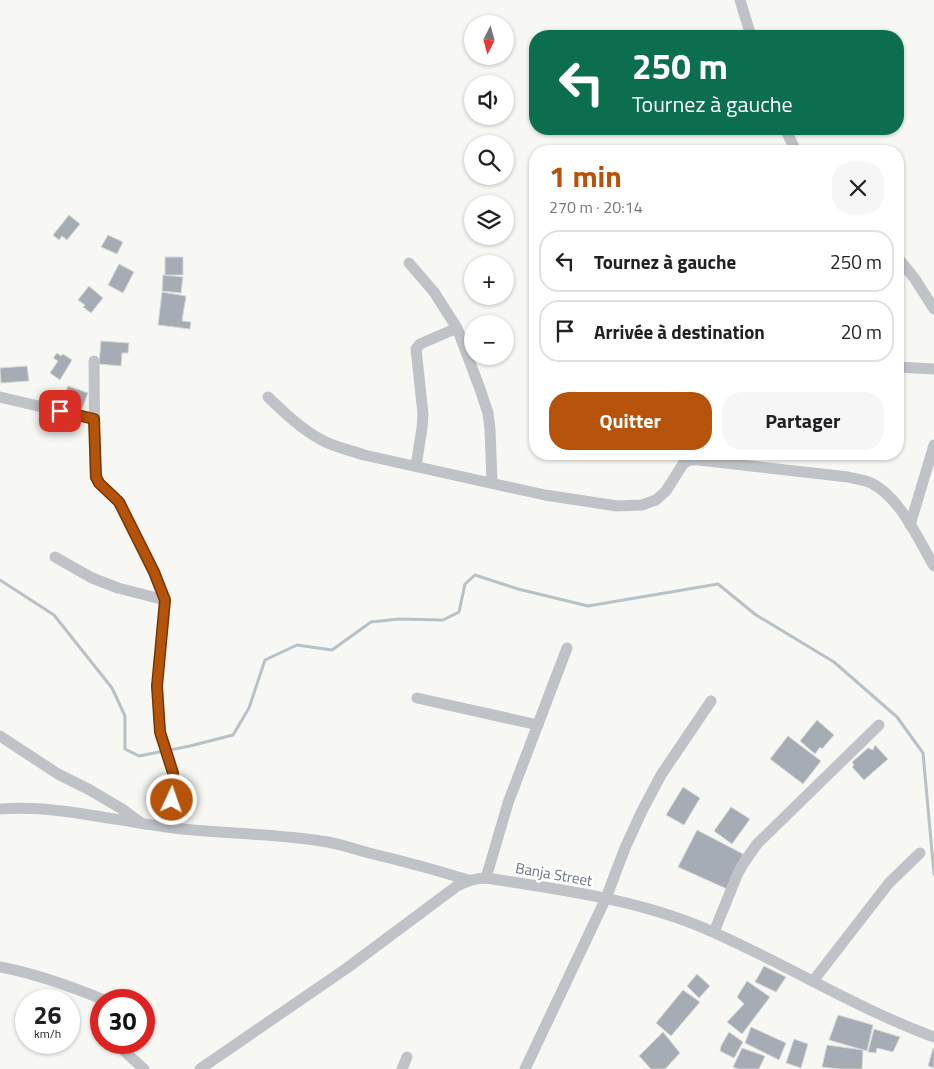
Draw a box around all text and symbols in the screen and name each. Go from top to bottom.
north arrow [464,15,514,65]
map controls [464,15,514,365]
text: 250 m [632,39,728,93]
icon: left [549,50,614,115]
button: sound [464,75,514,125]
text: Tournez à gauche [632,87,793,121]
button: search [464,135,514,185]
text: 1 min [549,153,622,199]
button: close [832,162,884,214]
button: layers [464,195,514,245]
text: 270 m · 20:14 [549,195,643,219]
icon: left [551,247,579,275]
text: Tournez à gauche [594,247,736,276]
text: 250 m [830,247,882,276]
button: + [464,255,514,305]
button: − [464,315,514,365]
icon: arrive [551,317,579,345]
text: Arrivée à destination [594,317,765,346]
text: 20 m [841,317,882,346]
pin [39,390,81,432]
button: Quitter [549,392,712,450]
button: Partager [722,392,884,450]
icon: arrive [46,397,74,425]
position arrow [145,773,197,825]
street label: Banja Street [514,856,595,892]
speed limit sign: 30 [90,989,155,1054]
text: 26 [33,996,62,1034]
text: km/h [34,1024,61,1043]

